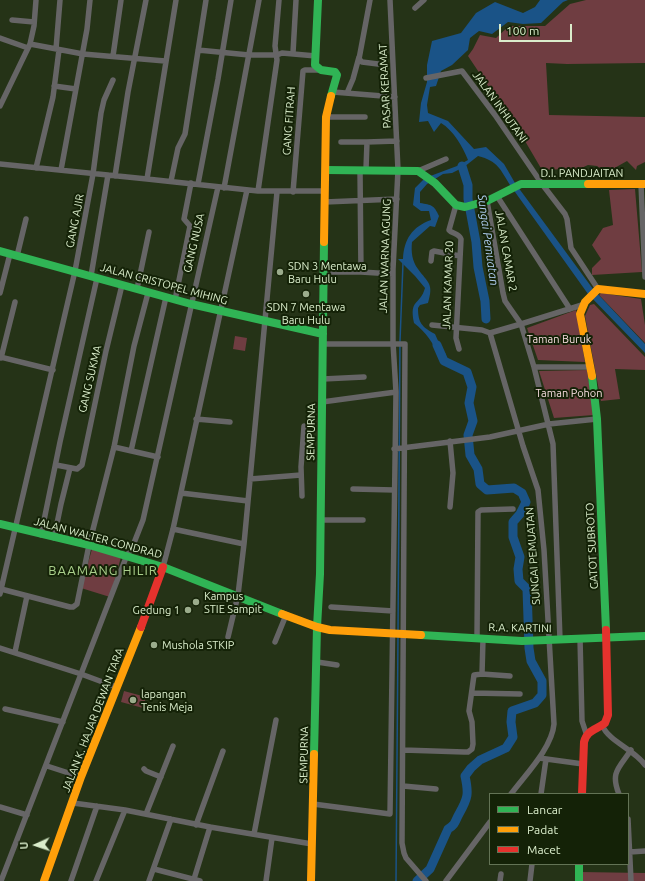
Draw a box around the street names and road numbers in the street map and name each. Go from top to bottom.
street label: PASAR KERAMAT [376,43,394,129]
street label: JALAN INHUTANI [470,69,530,145]
street label: GANG FITRAH [280,86,298,156]
street label: D.I. PANDJAITAN [541,166,623,180]
street label: GANG AJIR [63,193,87,249]
street label: JALAN WARNA AGUNG [376,199,394,313]
street label: JALAN CAMAR 2 [492,209,520,293]
street label: GANG NUSA [181,212,207,274]
street label: JALAN KAMAR 20 [440,240,456,330]
street label: JALAN CRISTOPEL MIHING [99,261,229,307]
street label: GANG SUKMA [76,344,104,414]
street label: SEMPURNA [304,403,318,461]
street label: GATOT SUBROTO [583,502,601,590]
street label: SUNGAI PEMUATAN [523,507,543,605]
street label: JALAN WALTER CONDRAD [32,515,164,561]
street label: R.A. KARTINI [488,621,552,635]
street label: JALAN K. HAJAR DEWAN TARA [59,646,127,794]
street label: SEMPURNA [297,726,311,784]

